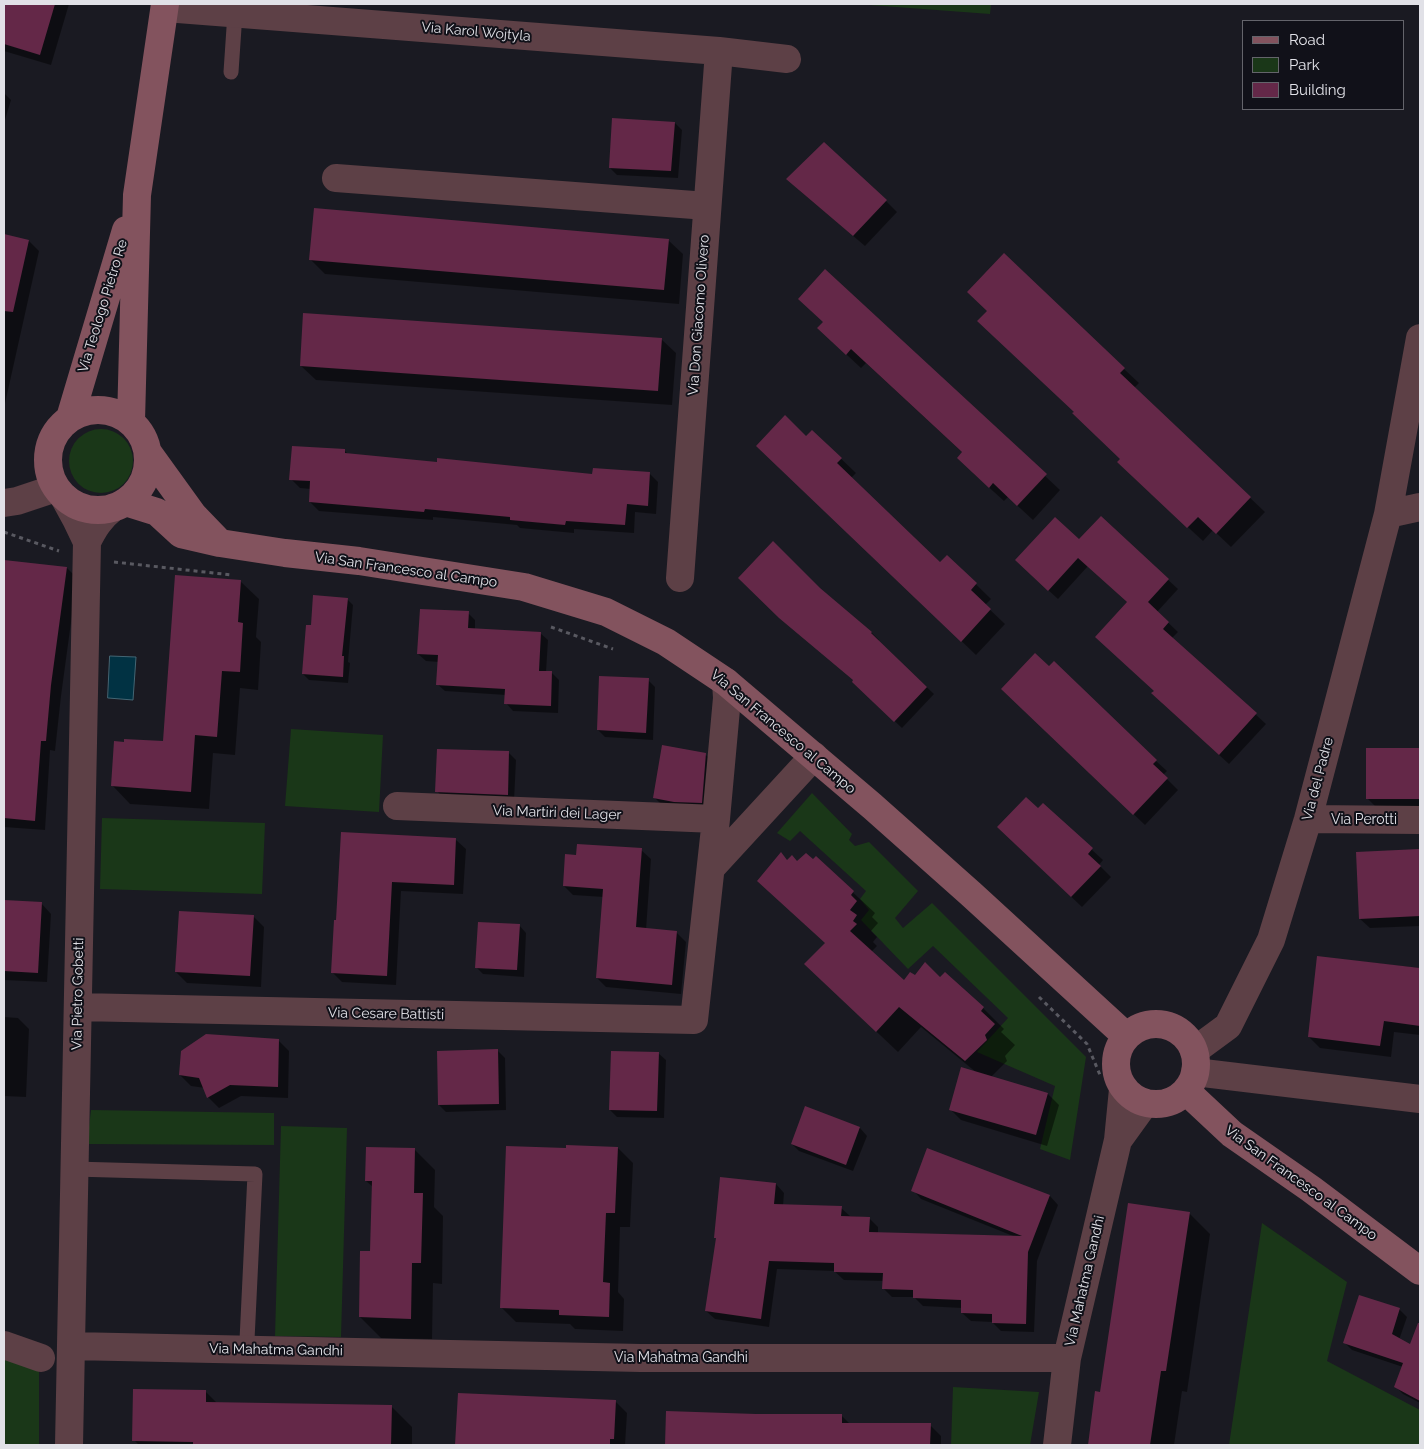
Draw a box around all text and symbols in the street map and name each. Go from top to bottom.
street label: Via Karol Wojtyla [421,19,531,45]
legend [1242,20,1404,110]
text: Road [1289,31,1325,49]
text: Park [1289,56,1320,74]
text: Building [1289,81,1346,99]
street label: Via Don Giacomo Olivero [685,234,713,396]
street label: Via Teologo Pietro Re [75,237,131,375]
street label: Via San Francesco al Campo [314,549,498,591]
street label: Via San Francesco al Campo [707,666,859,798]
street label: Via del Padre [1299,735,1337,823]
street label: Via Martiri dei Lager [492,802,622,824]
street label: Via Perotti [1331,812,1397,828]
street label: Via Pietro Gobetti [69,938,87,1050]
street label: Via Cesare Battisti [328,1005,444,1023]
street label: Via San Francesco al Campo [1222,1122,1380,1244]
street label: Via Mahatma Gandhi [1062,1214,1108,1348]
street label: Via Mahatma Gandhi [209,1340,343,1360]
street label: Via Mahatma Gandhi [614,1350,748,1366]

